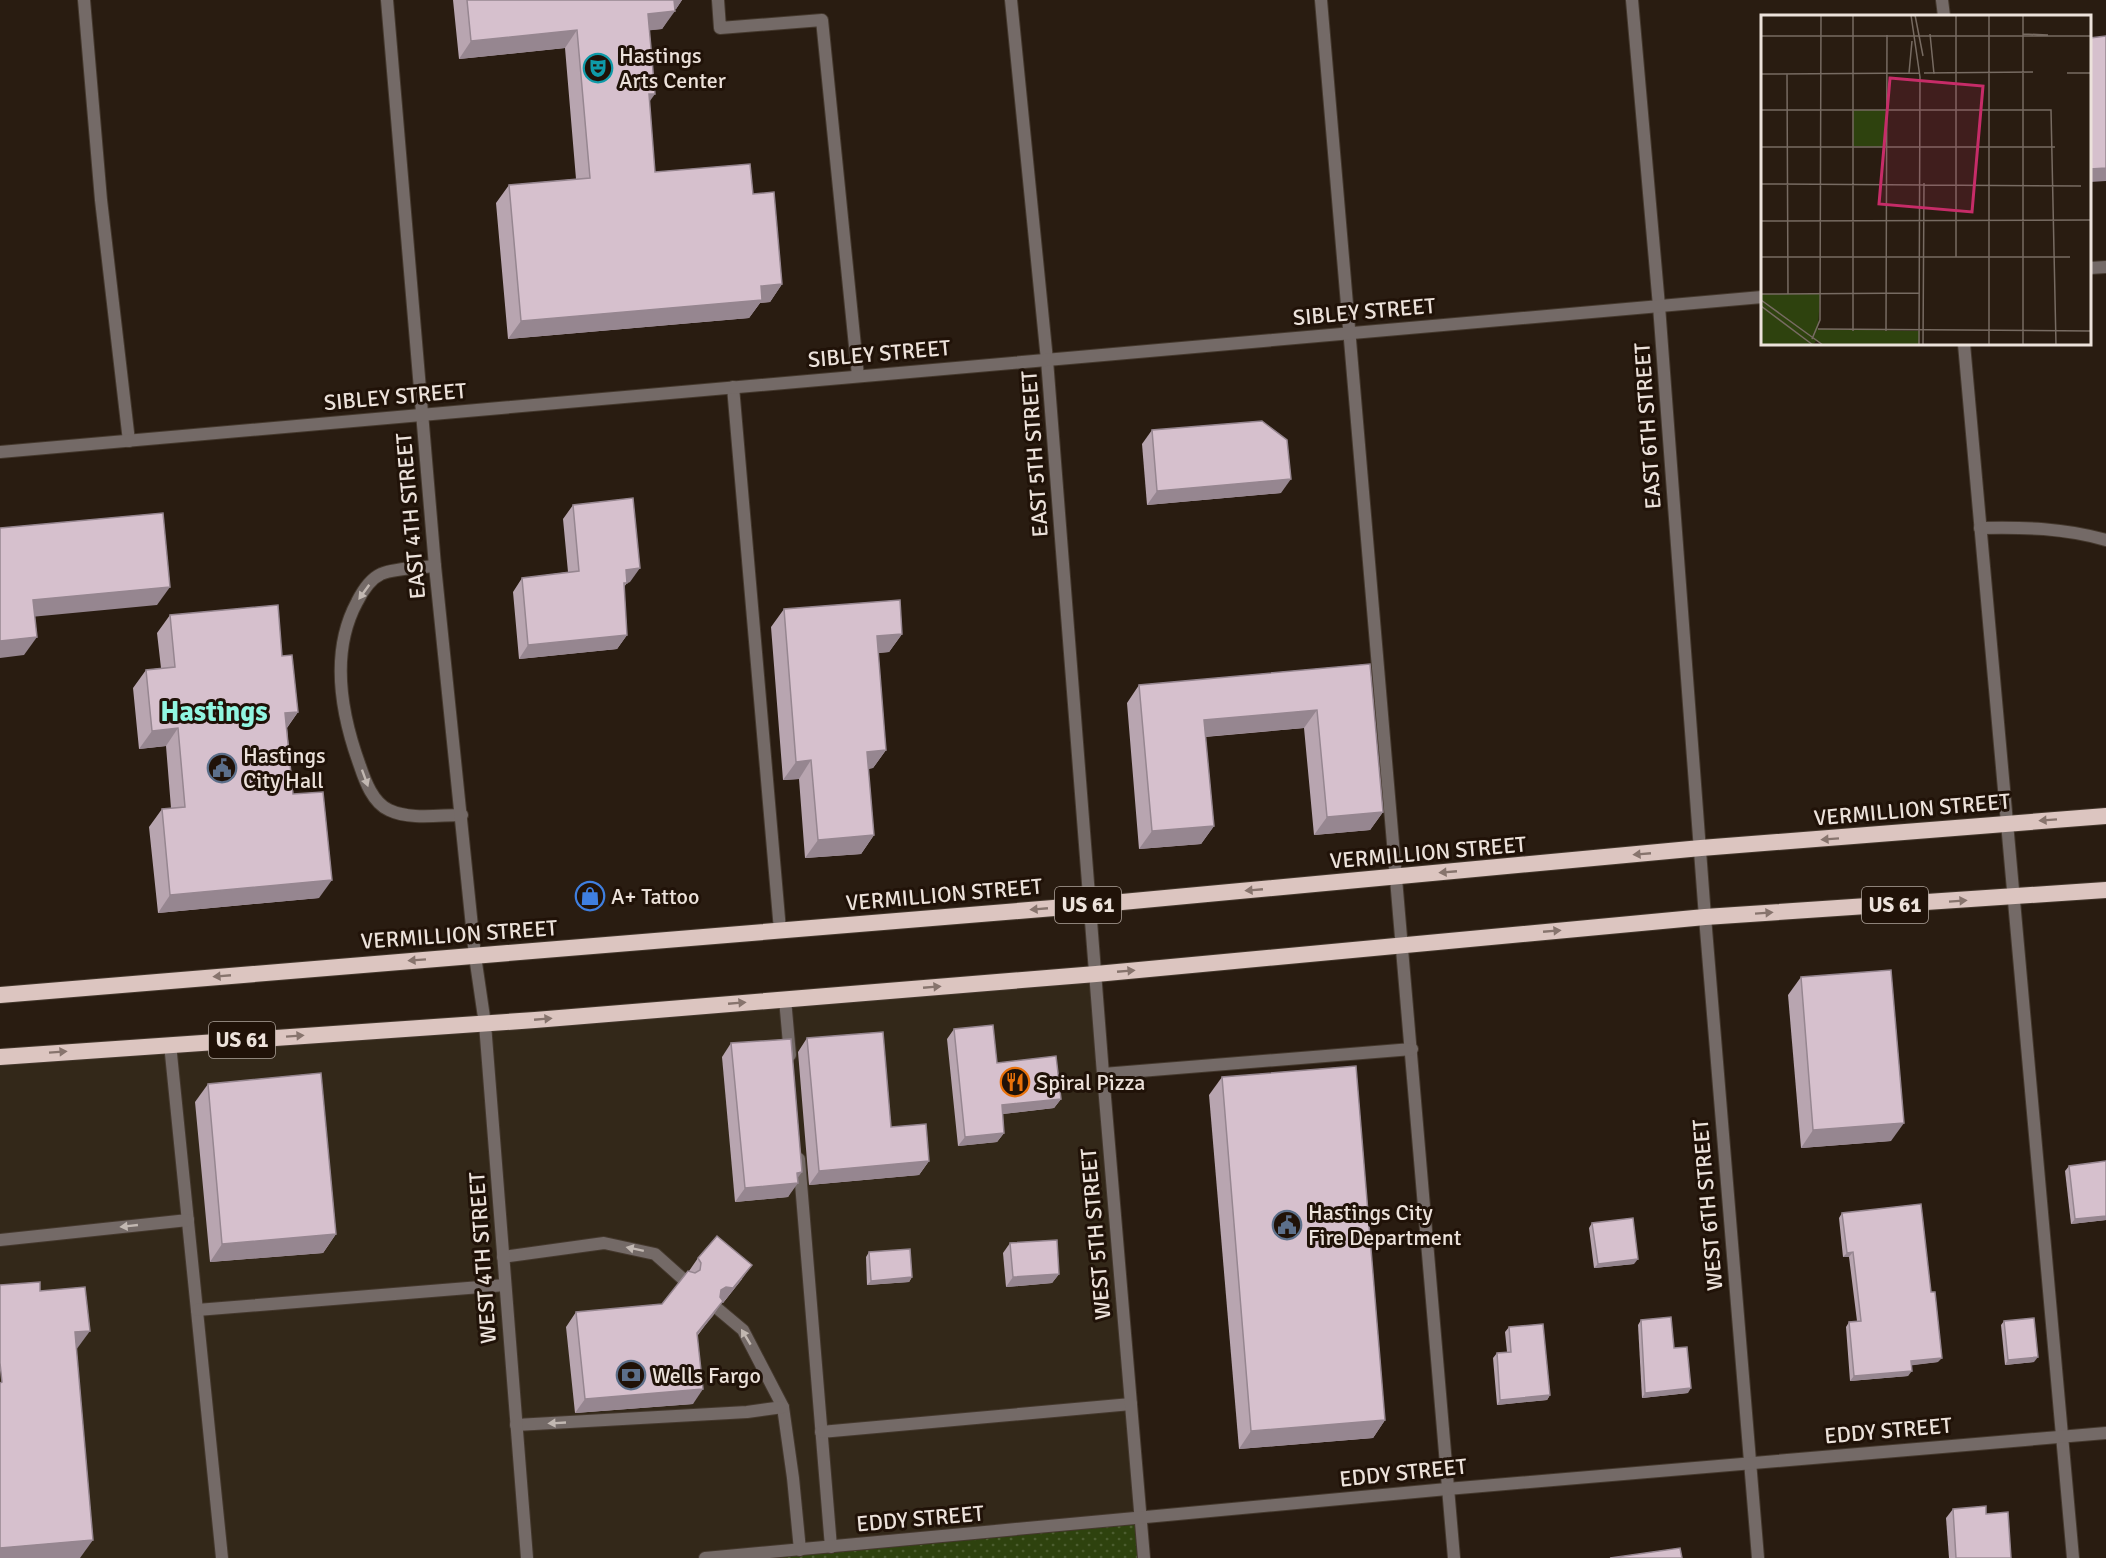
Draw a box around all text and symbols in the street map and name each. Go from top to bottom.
inset map [1761,15,2091,345]
place label: Hastings Arts Center [619,42,726,94]
theatre icon: Hastings Arts Center [582,52,614,84]
street label: SIBLEY STREET [1292,292,1437,331]
street label: SIBLEY STREET [807,334,952,373]
street label: EAST 6TH STREET [1628,342,1667,510]
street label: EAST 5TH STREET [1015,370,1054,538]
street label: SIBLEY STREET [323,377,468,416]
street label: EAST 4TH STREET [390,431,431,600]
one-way arrow [358,583,370,599]
district label: Hastings [160,695,268,729]
place label: Hastings City Hall [243,742,326,794]
public building icon: Hastings City Hall [206,752,238,784]
one-way arrow [360,770,370,788]
street label: VERMILLION STREET [1813,787,2012,832]
one-way arrow [2038,815,2057,825]
street label: VERMILLION STREET [1329,830,1528,875]
one-way arrow [1821,834,1840,843]
one-way arrow [1633,849,1652,859]
one-way arrow [1439,867,1458,877]
street label: VERMILLION STREET [845,872,1044,917]
shop icon: A+ Tattoo [574,880,606,912]
place label: A+ Tattoo [611,883,699,910]
one-way arrow [1245,885,1264,895]
road number: US 61 [1055,887,1121,923]
road number: US 61 [1862,887,1928,923]
one-way arrow [1949,896,1968,905]
one-way arrow [1029,905,1048,914]
one-way arrow [1754,909,1773,918]
street label: VERMILLION STREET [360,914,558,955]
one-way arrow [1543,927,1562,936]
one-way arrow [407,956,426,965]
one-way arrow [1117,966,1136,976]
one-way arrow [213,971,232,981]
one-way arrow [922,982,941,992]
one-way arrow [728,998,747,1008]
one-way arrow [534,1014,553,1024]
road number: US 61 [209,1022,275,1058]
one-way arrow [285,1032,304,1041]
one-way arrow [49,1047,68,1057]
restaurant icon: Spiral Pizza [999,1066,1031,1098]
place label: Spiral Pizza [1036,1069,1145,1096]
street label: WEST 6TH STREET [1687,1118,1728,1292]
street label: WEST 5TH STREET [1075,1147,1116,1321]
street label: WEST 4TH STREET [463,1171,502,1345]
place label: Hastings City Fire Department [1308,1199,1462,1251]
public building icon: Hastings City Fire Department [1271,1209,1303,1241]
one-way arrow [120,1222,139,1231]
one-way arrow [625,1244,644,1254]
one-way arrow [740,1328,751,1345]
bank icon: Wells Fargo [615,1359,647,1391]
place label: Wells Fargo [652,1362,761,1389]
street label: EDDY STREET [1823,1411,1953,1450]
one-way arrow [548,1418,567,1427]
street label: EDDY STREET [1338,1452,1468,1493]
street label: EDDY STREET [855,1499,985,1538]

